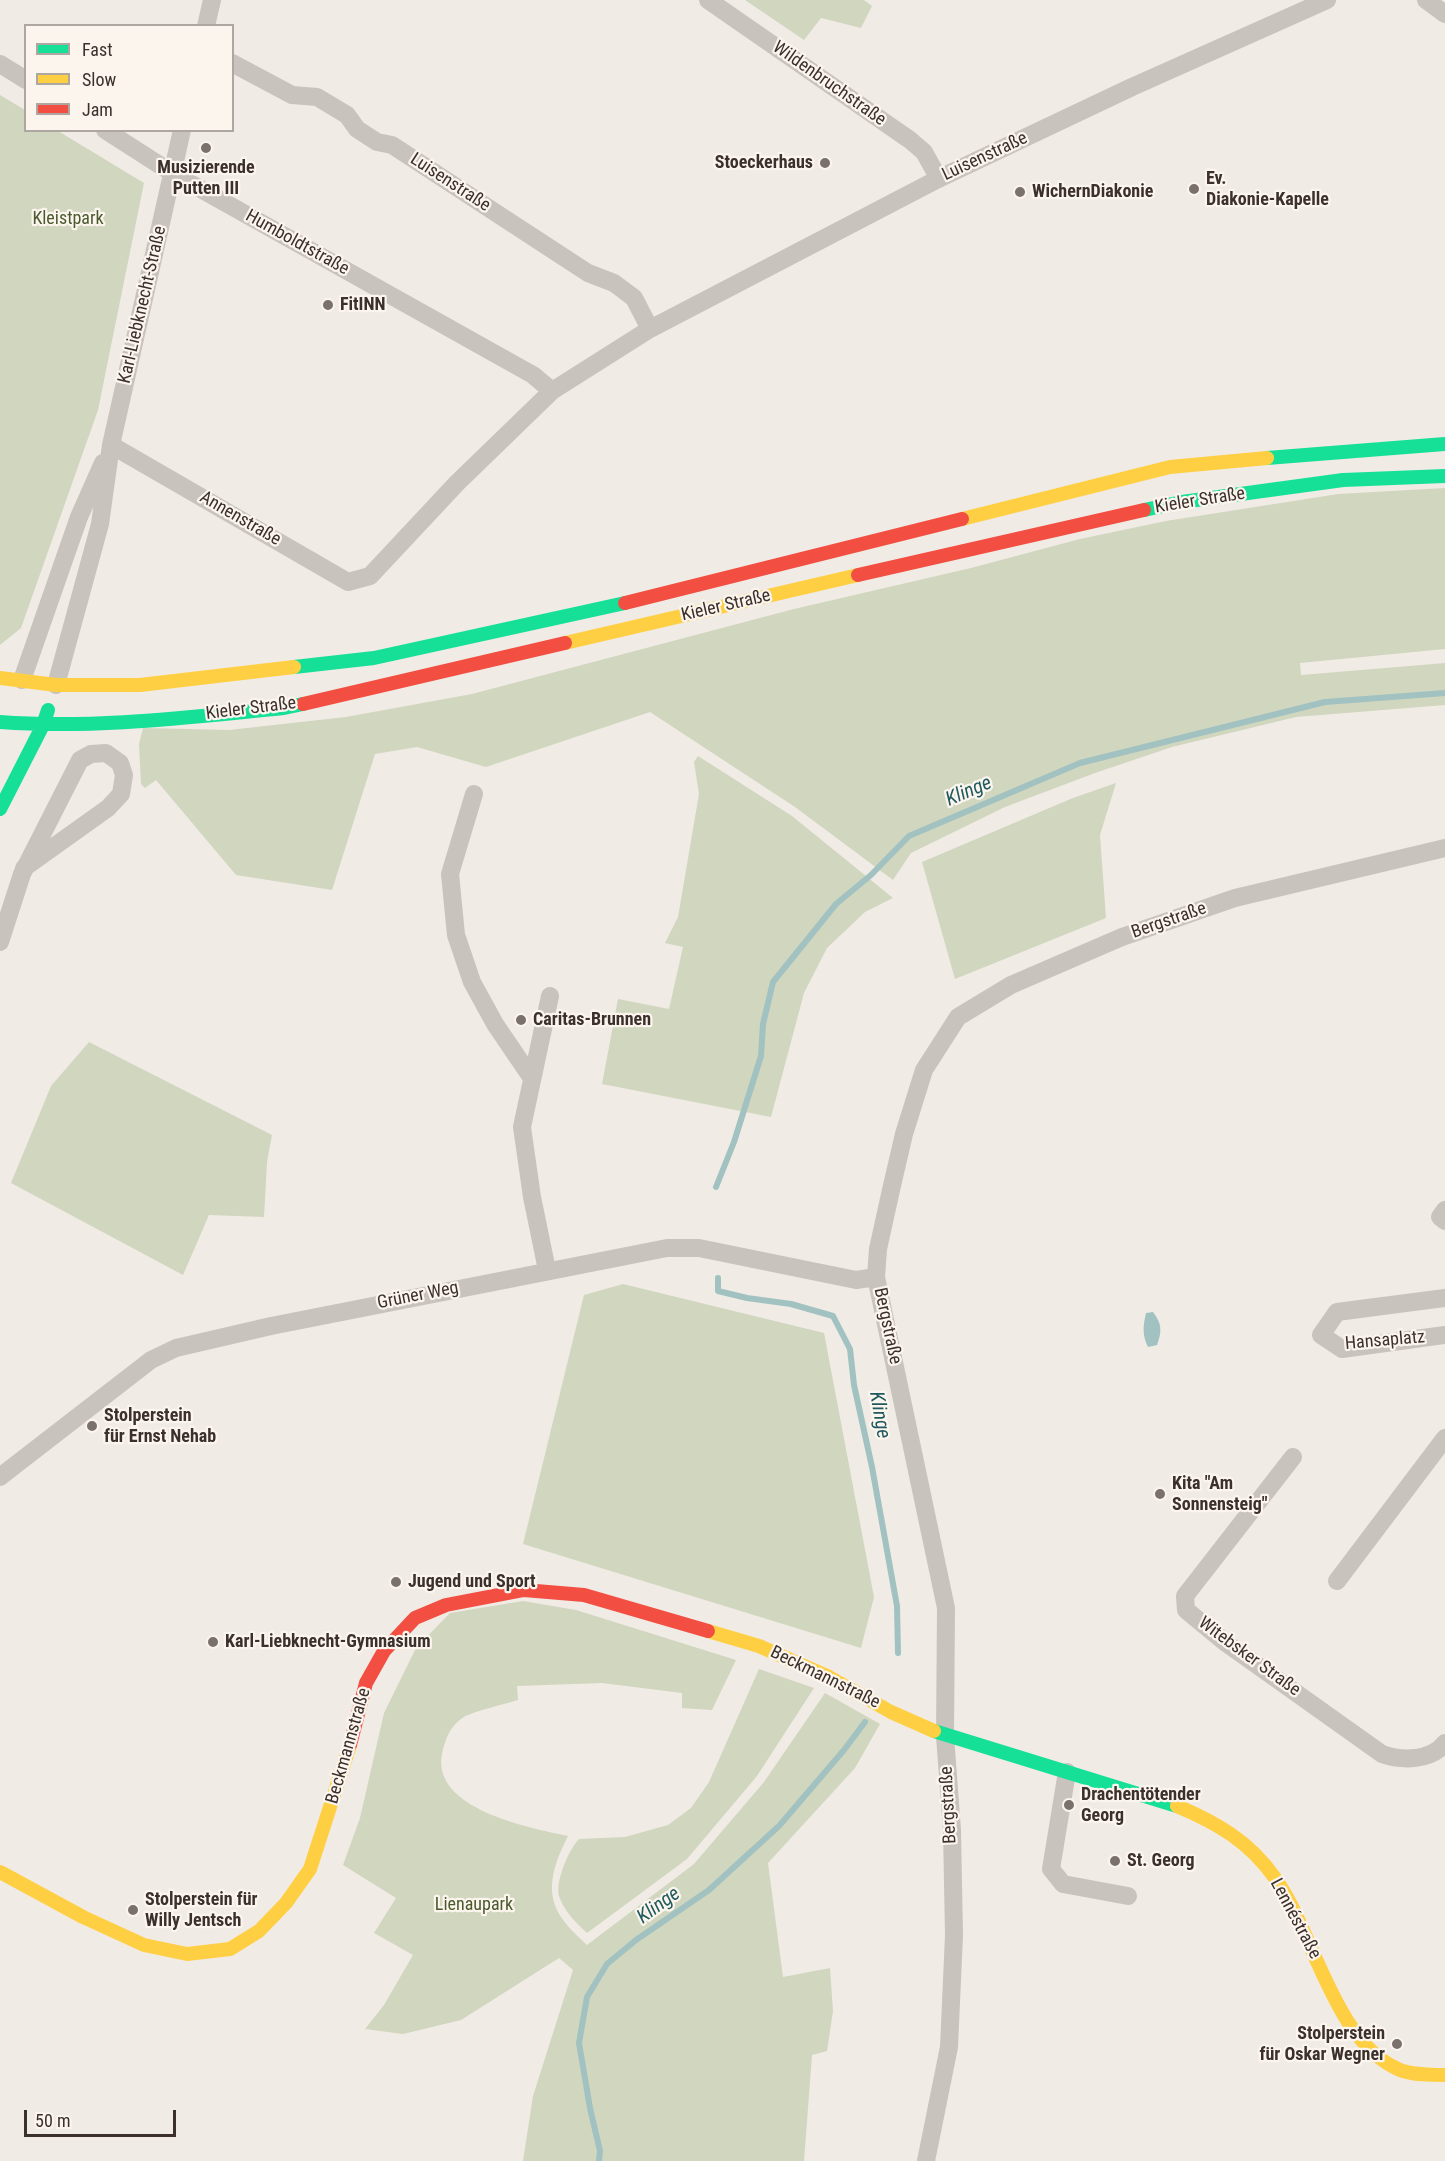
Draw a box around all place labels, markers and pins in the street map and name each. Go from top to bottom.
marker: Musizierende Putten III [199,141,213,155]
place label: Stoeckerhaus [715,152,813,174]
marker: Stoeckerhaus [818,156,832,170]
place label: Musizierende Putten III [157,157,255,200]
place label: Ev. Diakonie-Kapelle [1206,168,1329,210]
place label: WichernDiakonie [1032,181,1153,203]
marker: Ev. Diakonie-Kapelle [1187,182,1201,196]
marker: WichernDiakonie [1013,185,1027,199]
place label: FitINN [340,294,386,316]
marker: FitINN [321,298,335,312]
place label: Caritas-Brunnen [533,1009,651,1031]
marker: Caritas-Brunnen [514,1013,528,1027]
place label: Stolperstein für Ernst Nehab [104,1405,216,1448]
marker: Stolperstein für Ernst Nehab [85,1419,99,1433]
place label: Kita "Am Sonnensteig" [1172,1473,1268,1516]
marker: Kita "Am Sonnensteig" [1153,1487,1167,1501]
place label: Jugend und Sport [408,1571,536,1593]
marker: Jugend und Sport [389,1575,403,1589]
place label: Karl-Liebknecht-Gymnasium [225,1631,430,1653]
marker: Karl-Liebknecht-Gymnasium [206,1635,220,1649]
place label: Drachentötender Georg [1081,1784,1201,1826]
marker: Drachentötender Georg [1062,1798,1076,1812]
place label: St. Georg [1127,1850,1195,1872]
marker: St. Georg [1108,1854,1122,1868]
place label: Stolperstein für Willy Jentsch [145,1889,258,1932]
marker: Stolperstein für Willy Jentsch [126,1903,140,1917]
place label: Stolperstein für Oskar Wegner [1260,2023,1385,2066]
marker: Stolperstein für Oskar Wegner [1390,2037,1404,2051]

